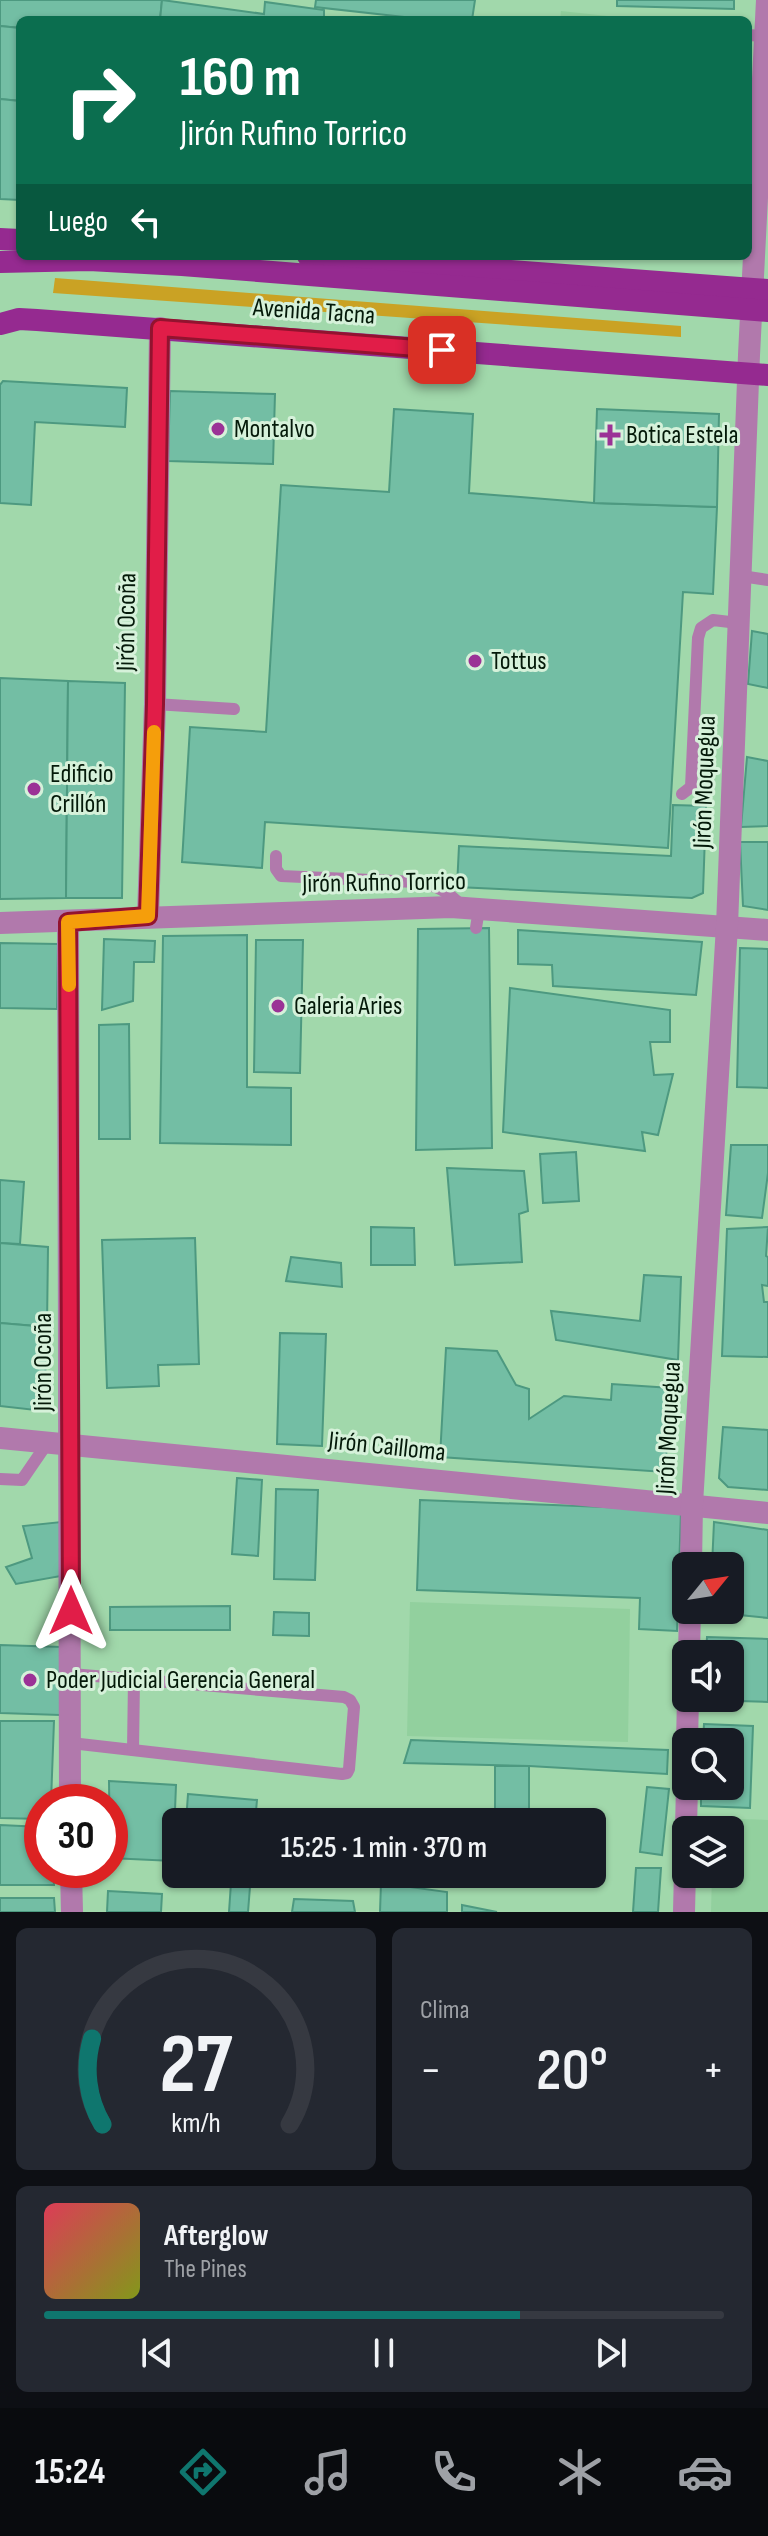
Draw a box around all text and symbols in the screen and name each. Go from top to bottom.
text: 160 m [180,45,301,112]
icon: right [48,48,152,152]
text: Jirón Rufino Torrico [180,113,407,156]
icon: left [124,200,168,244]
text: Luego [48,204,108,240]
street label: Avenida Tacna [251,292,376,332]
pin [408,316,476,384]
icon: arrive [420,328,464,372]
place label: Montalvo [234,414,315,445]
marker: Montalvo [209,420,227,438]
place label: Botica Estela [626,420,738,451]
marker: Botica Estela [601,426,619,444]
street label: Jirón Ocoña [111,573,143,672]
place label: Tottus [491,646,547,677]
marker: Tottus [466,652,484,670]
street label: Jirón Moquegua [687,715,723,850]
place label: Edificio Crillón [50,759,114,820]
marker: Edificio Crillón [25,780,43,798]
street label: Jirón Rufino Torrico [301,866,466,900]
place label: Galeria Aries [294,991,402,1022]
marker: Galeria Aries [269,997,287,1015]
street label: Jirón Ocoña [28,1313,59,1412]
street label: Jirón Moquegua [650,1361,688,1496]
street label: Jirón Cailloma [326,1425,447,1469]
north arrow [672,1552,744,1624]
map controls [672,1552,744,1888]
position arrow [29,1569,113,1653]
button: sound [672,1640,744,1712]
place label: Poder Judicial Gerencia General [46,1665,315,1696]
marker: Poder Judicial Gerencia General [21,1671,39,1689]
button: search [672,1728,744,1800]
speed limit sign: 30 [24,1784,128,1888]
button: layers [672,1816,744,1888]
text: 15:25 · 1 min · 370 m [281,1830,487,1866]
text: Clima [420,1995,470,2026]
text: 27 [160,2016,233,2116]
text: 20° [536,2035,608,2107]
text: − [420,2044,442,2097]
text: + [702,2044,724,2097]
text: km/h [171,2106,221,2141]
text: Afterglow [164,2218,269,2254]
text: The Pines [164,2254,247,2285]
icon: previous [135,2331,179,2375]
icon: pause [362,2331,406,2375]
icon: next [589,2331,633,2375]
icon: directions [175,2444,231,2500]
icon: music [300,2444,356,2500]
icon: phone [426,2444,482,2500]
icon: climate [552,2444,608,2500]
icon: car [677,2444,733,2500]
text: 15:24 [35,2451,105,2494]

